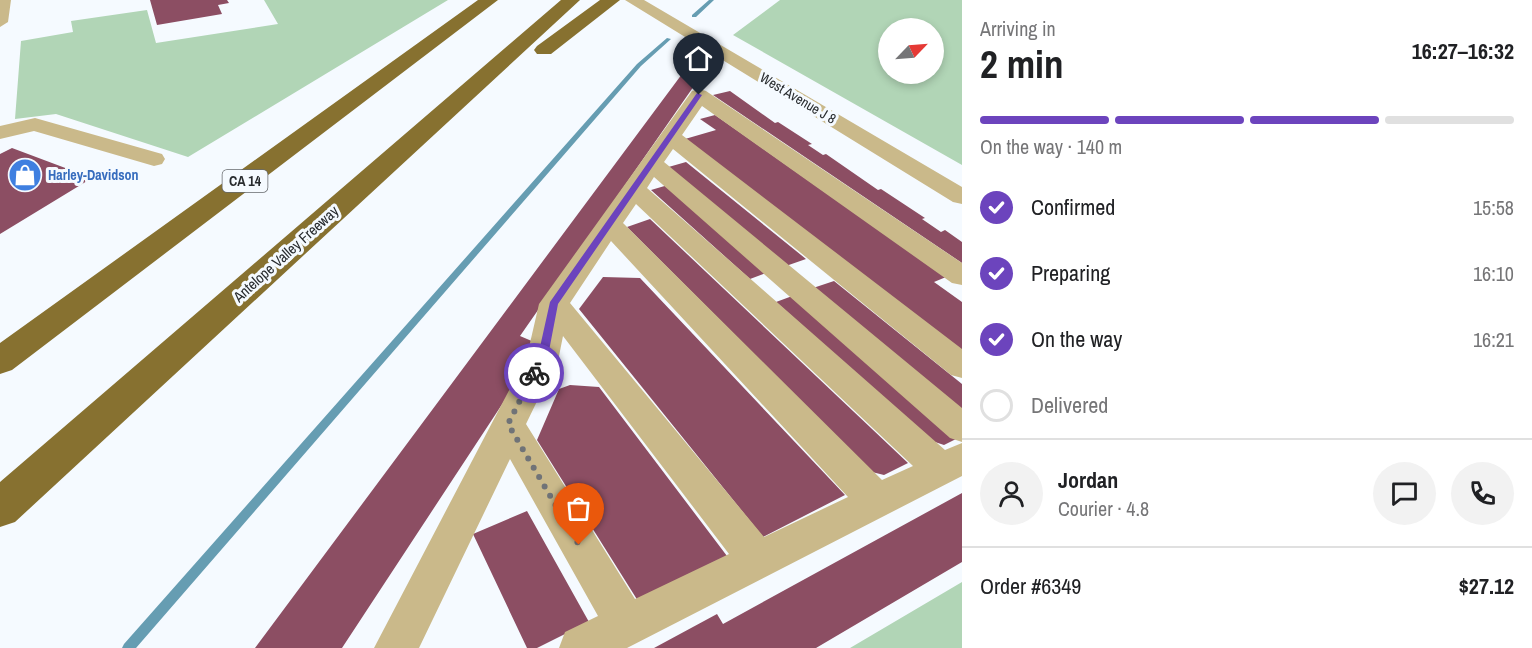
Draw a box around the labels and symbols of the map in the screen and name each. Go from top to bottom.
north arrow [878,18,944,84]
pin [673,33,724,95]
street label: West Avenue J 8 [757,68,839,128]
shop icon: Harley-Davidson [7,157,43,193]
place label: Harley-Davidson [48,166,139,184]
road number: CA 14 [222,170,268,192]
street label: Antelope Valley Freeway [228,200,344,307]
courier [504,343,564,403]
pin [553,483,604,545]

